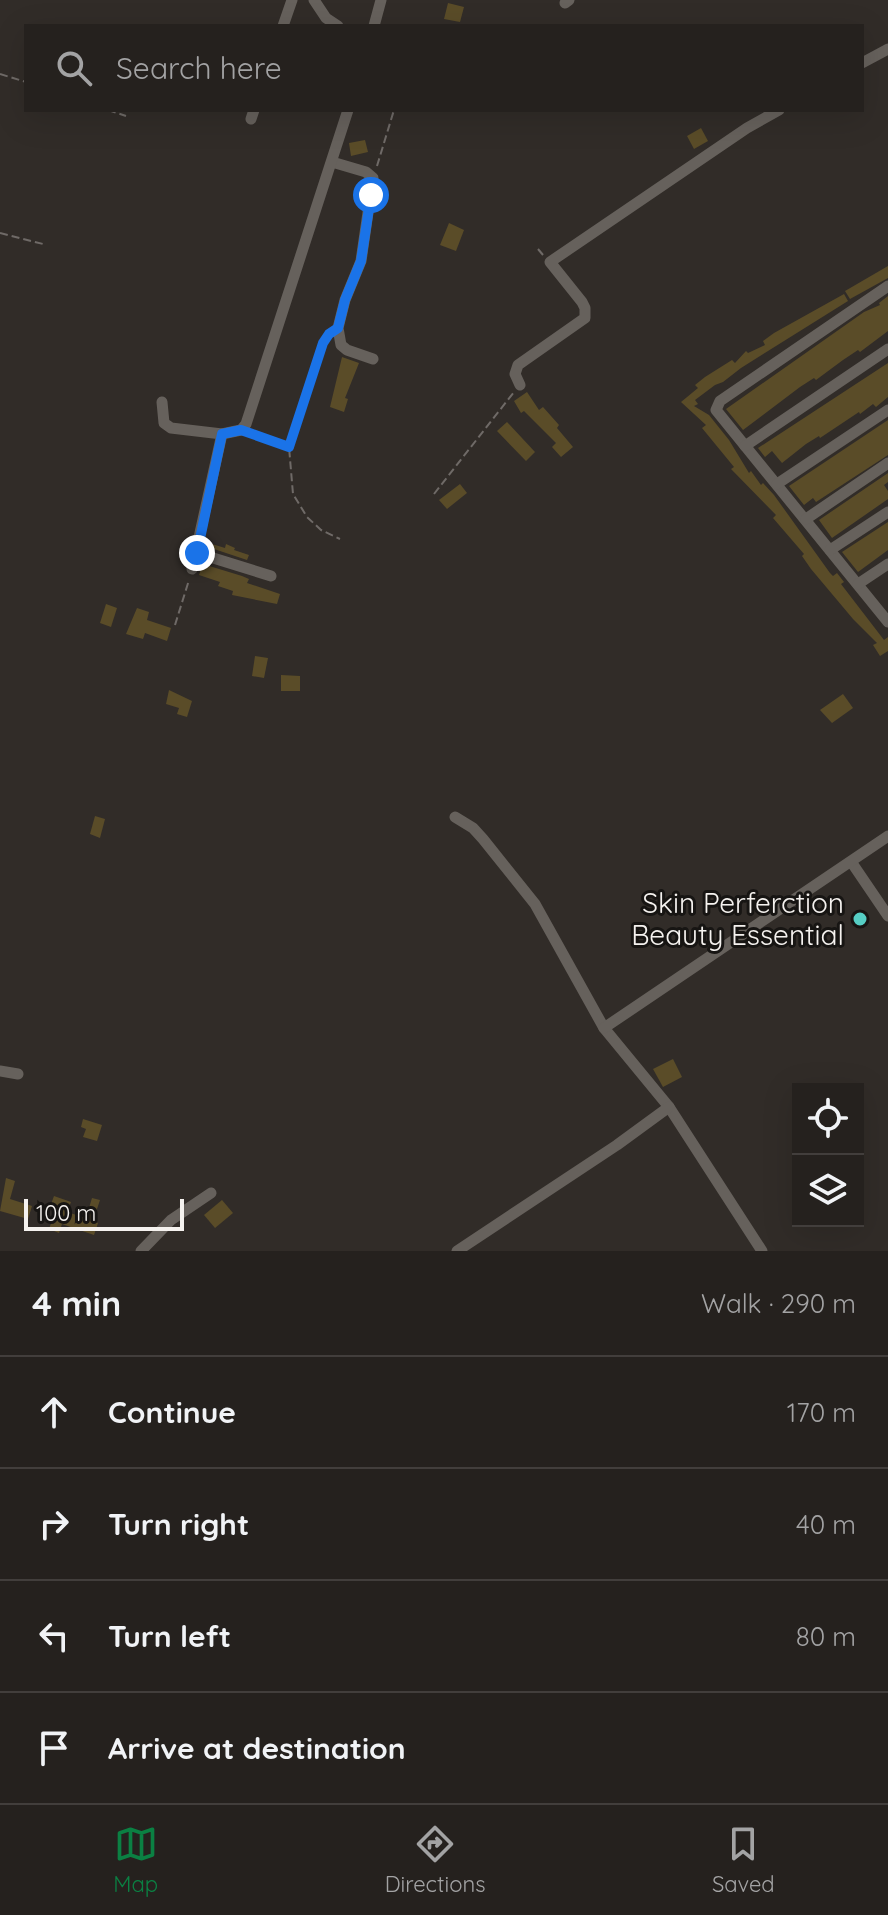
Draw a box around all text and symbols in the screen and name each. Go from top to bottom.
search box [24,24,864,112]
icon: search [52,46,96,90]
text: Search here [116,49,282,87]
route start [353,177,389,213]
route end [179,535,215,571]
place label: Skin Perferction Beauty Essential [631,885,844,952]
marker: Skin Perferction Beauty Essential [851,910,869,928]
map controls [792,1083,864,1227]
button: locate [792,1083,864,1155]
button: layers [792,1155,864,1227]
scale bar [24,1195,184,1231]
text: 100 m [36,1199,96,1227]
text: 4 min [32,1282,121,1325]
text: Walk · 290 m [701,1287,856,1320]
icon: ahead [32,1390,76,1434]
text: Continue [108,1393,236,1431]
text: 170 m [787,1396,856,1429]
icon: right [32,1502,76,1546]
text: Turn right [108,1505,249,1543]
text: 40 m [796,1508,856,1541]
icon: left [32,1614,76,1658]
text: Turn left [108,1617,231,1655]
text: 80 m [796,1620,856,1653]
icon: arrive [32,1726,76,1770]
text: Arrive at destination [108,1729,406,1767]
tab: Map [113,1822,158,1898]
tab: Directions [385,1822,485,1898]
tab: Saved [712,1822,775,1898]

